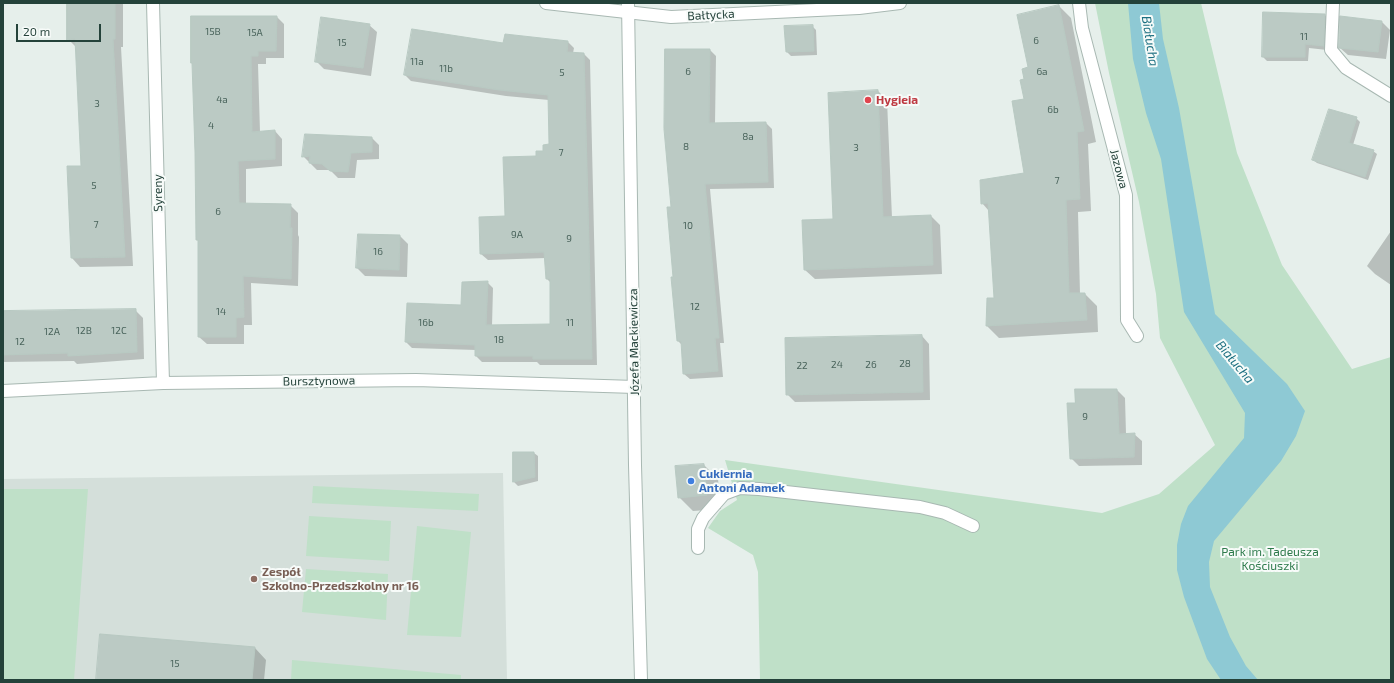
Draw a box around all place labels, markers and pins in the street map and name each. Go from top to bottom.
place label: Hygieia [876,93,918,107]
marker: Hygieia [863,95,873,105]
place label: Cukiernia Antoni Adamek [699,467,785,495]
marker: Cukiernia Antoni Adamek [686,476,696,486]
place label: Zespół Szkolno-Przedszkolny nr 16 [262,565,419,593]
marker: Zespół Szkolno-Przedszkolny nr 16 [249,574,259,584]

